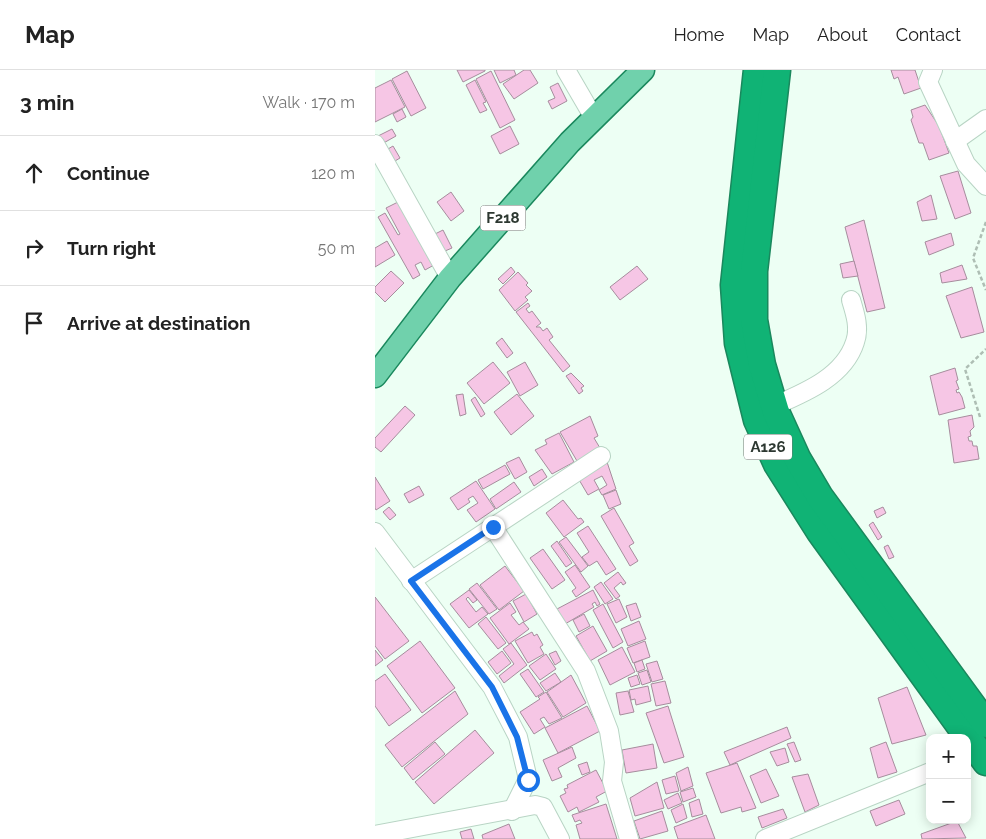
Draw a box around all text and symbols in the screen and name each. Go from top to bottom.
text: Map [25,20,75,49]
text: Home [673,24,724,45]
text: Map [752,24,789,45]
text: About [817,24,868,45]
text: Contact [896,24,961,45]
text: 3 min [20,90,74,115]
text: Walk · 170 m [263,93,355,112]
icon: ahead [20,159,48,187]
text: Continue [67,162,150,184]
text: 120 m [311,164,355,183]
road number: F218 [481,206,525,230]
icon: right [20,234,48,262]
text: Turn right [67,237,156,259]
text: 50 m [318,239,355,258]
icon: arrive [20,309,48,337]
text: Arrive at destination [67,312,251,334]
road number: A126 [744,434,792,460]
route end [482,516,505,539]
map controls [926,734,971,824]
button: + [926,734,971,779]
route start [517,769,540,792]
button: − [926,779,971,824]

